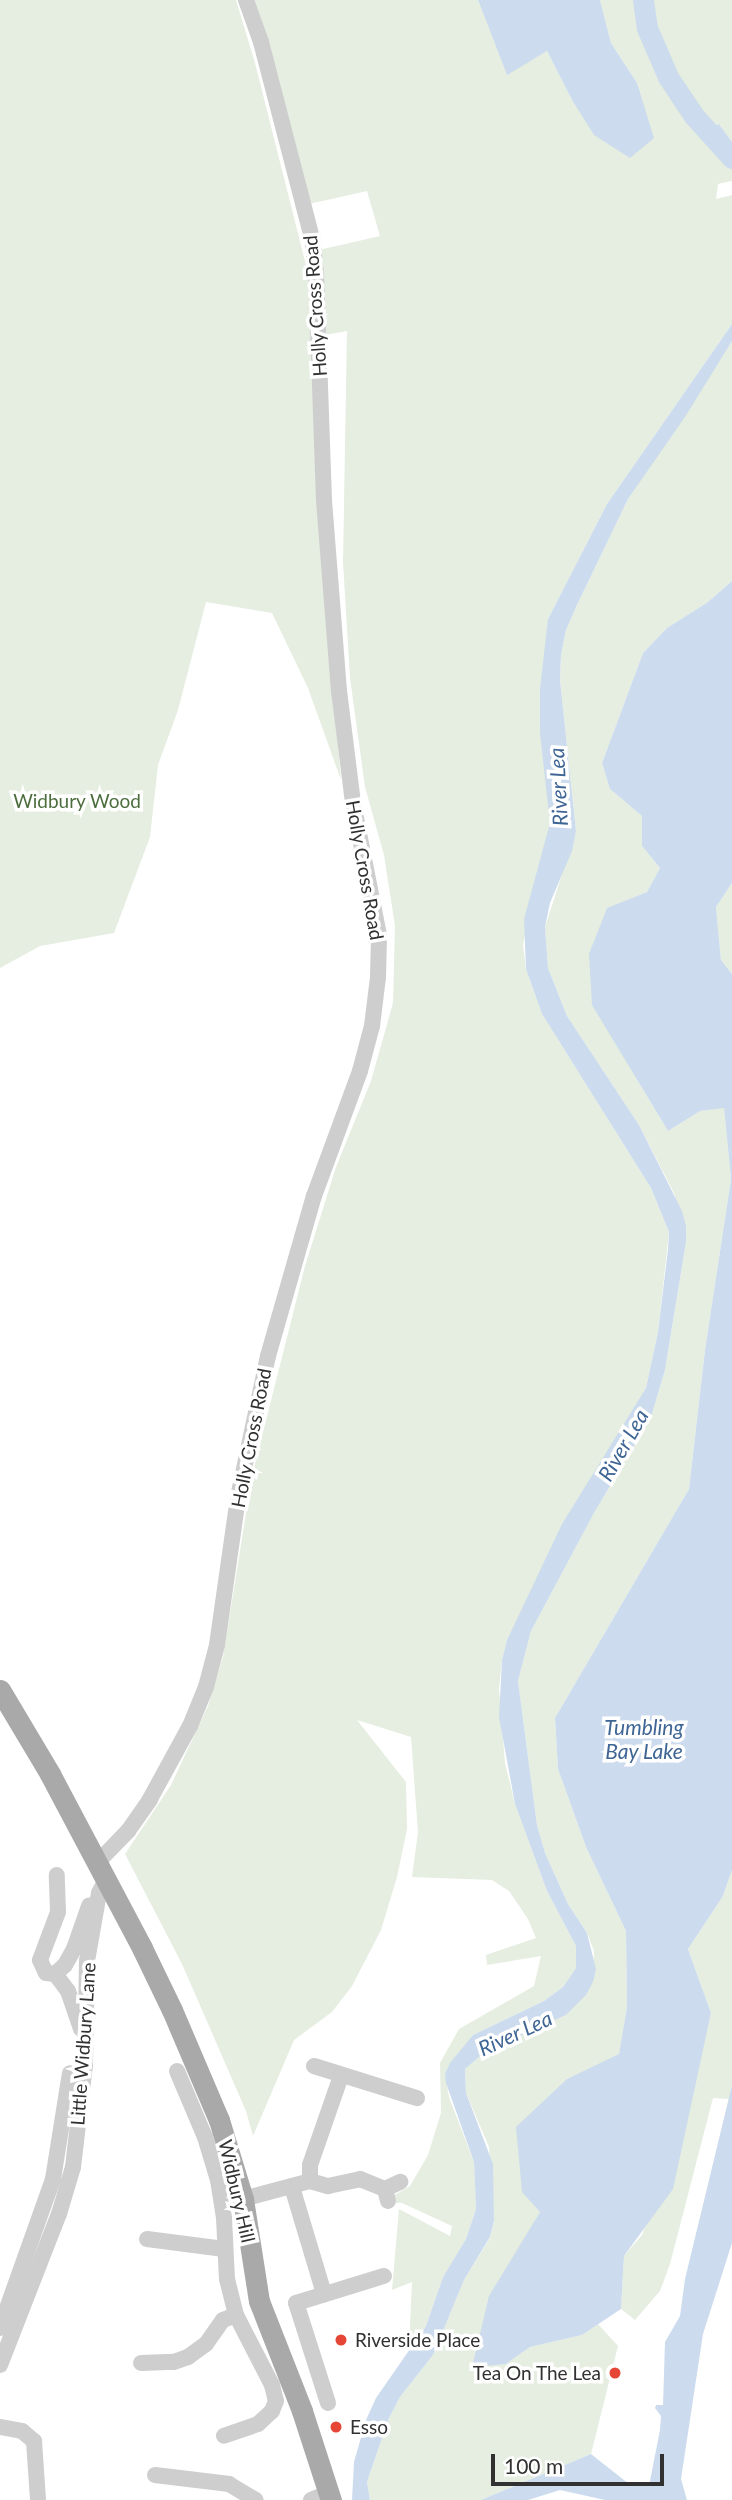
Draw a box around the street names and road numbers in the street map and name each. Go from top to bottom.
street label: Holly Cross Road [299,234,331,378]
street label: Holly Cross Road [341,798,389,942]
street label: Holly Cross Road [226,1366,276,1510]
street label: Little Widbury Lane [66,1961,100,2127]
street label: Widbury Hill [214,2137,260,2245]

